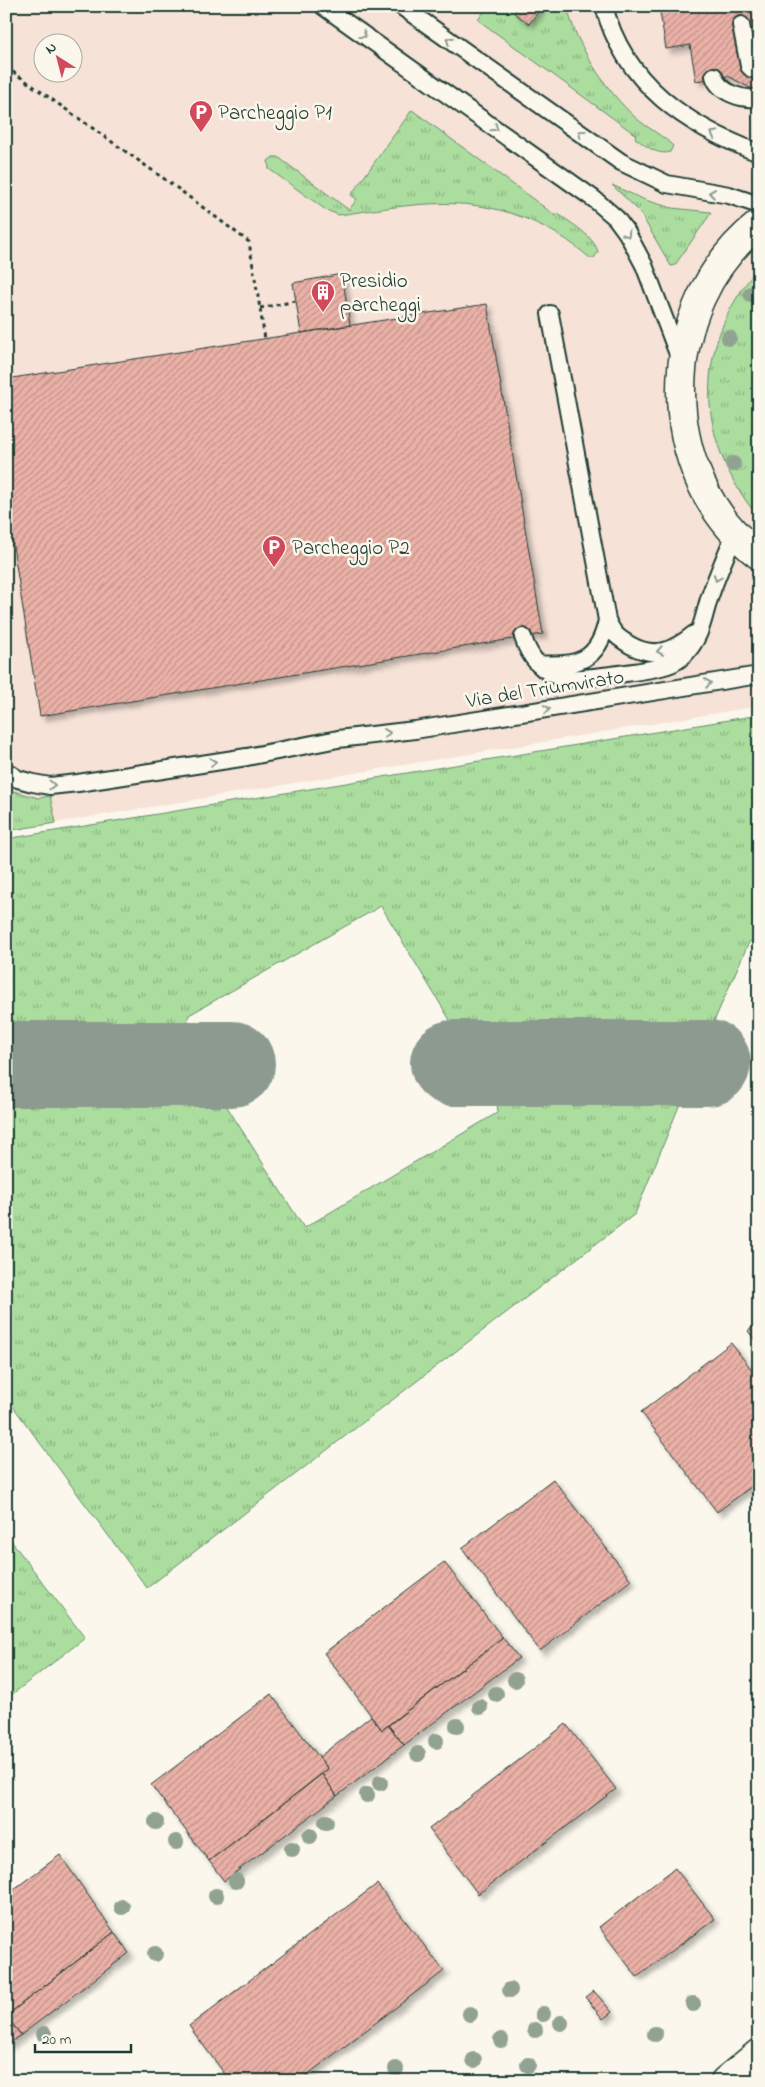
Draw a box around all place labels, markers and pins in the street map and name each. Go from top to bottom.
parking icon: Parcheggio P1 [188,99,214,133]
place label: Parcheggio P1 [218,99,332,131]
place label: Presidio parcheggi [340,267,421,323]
building icon: Presidio parcheggi [310,279,336,313]
parking icon: Parcheggio P2 [261,534,287,568]
place label: Parcheggio P2 [292,534,410,566]

